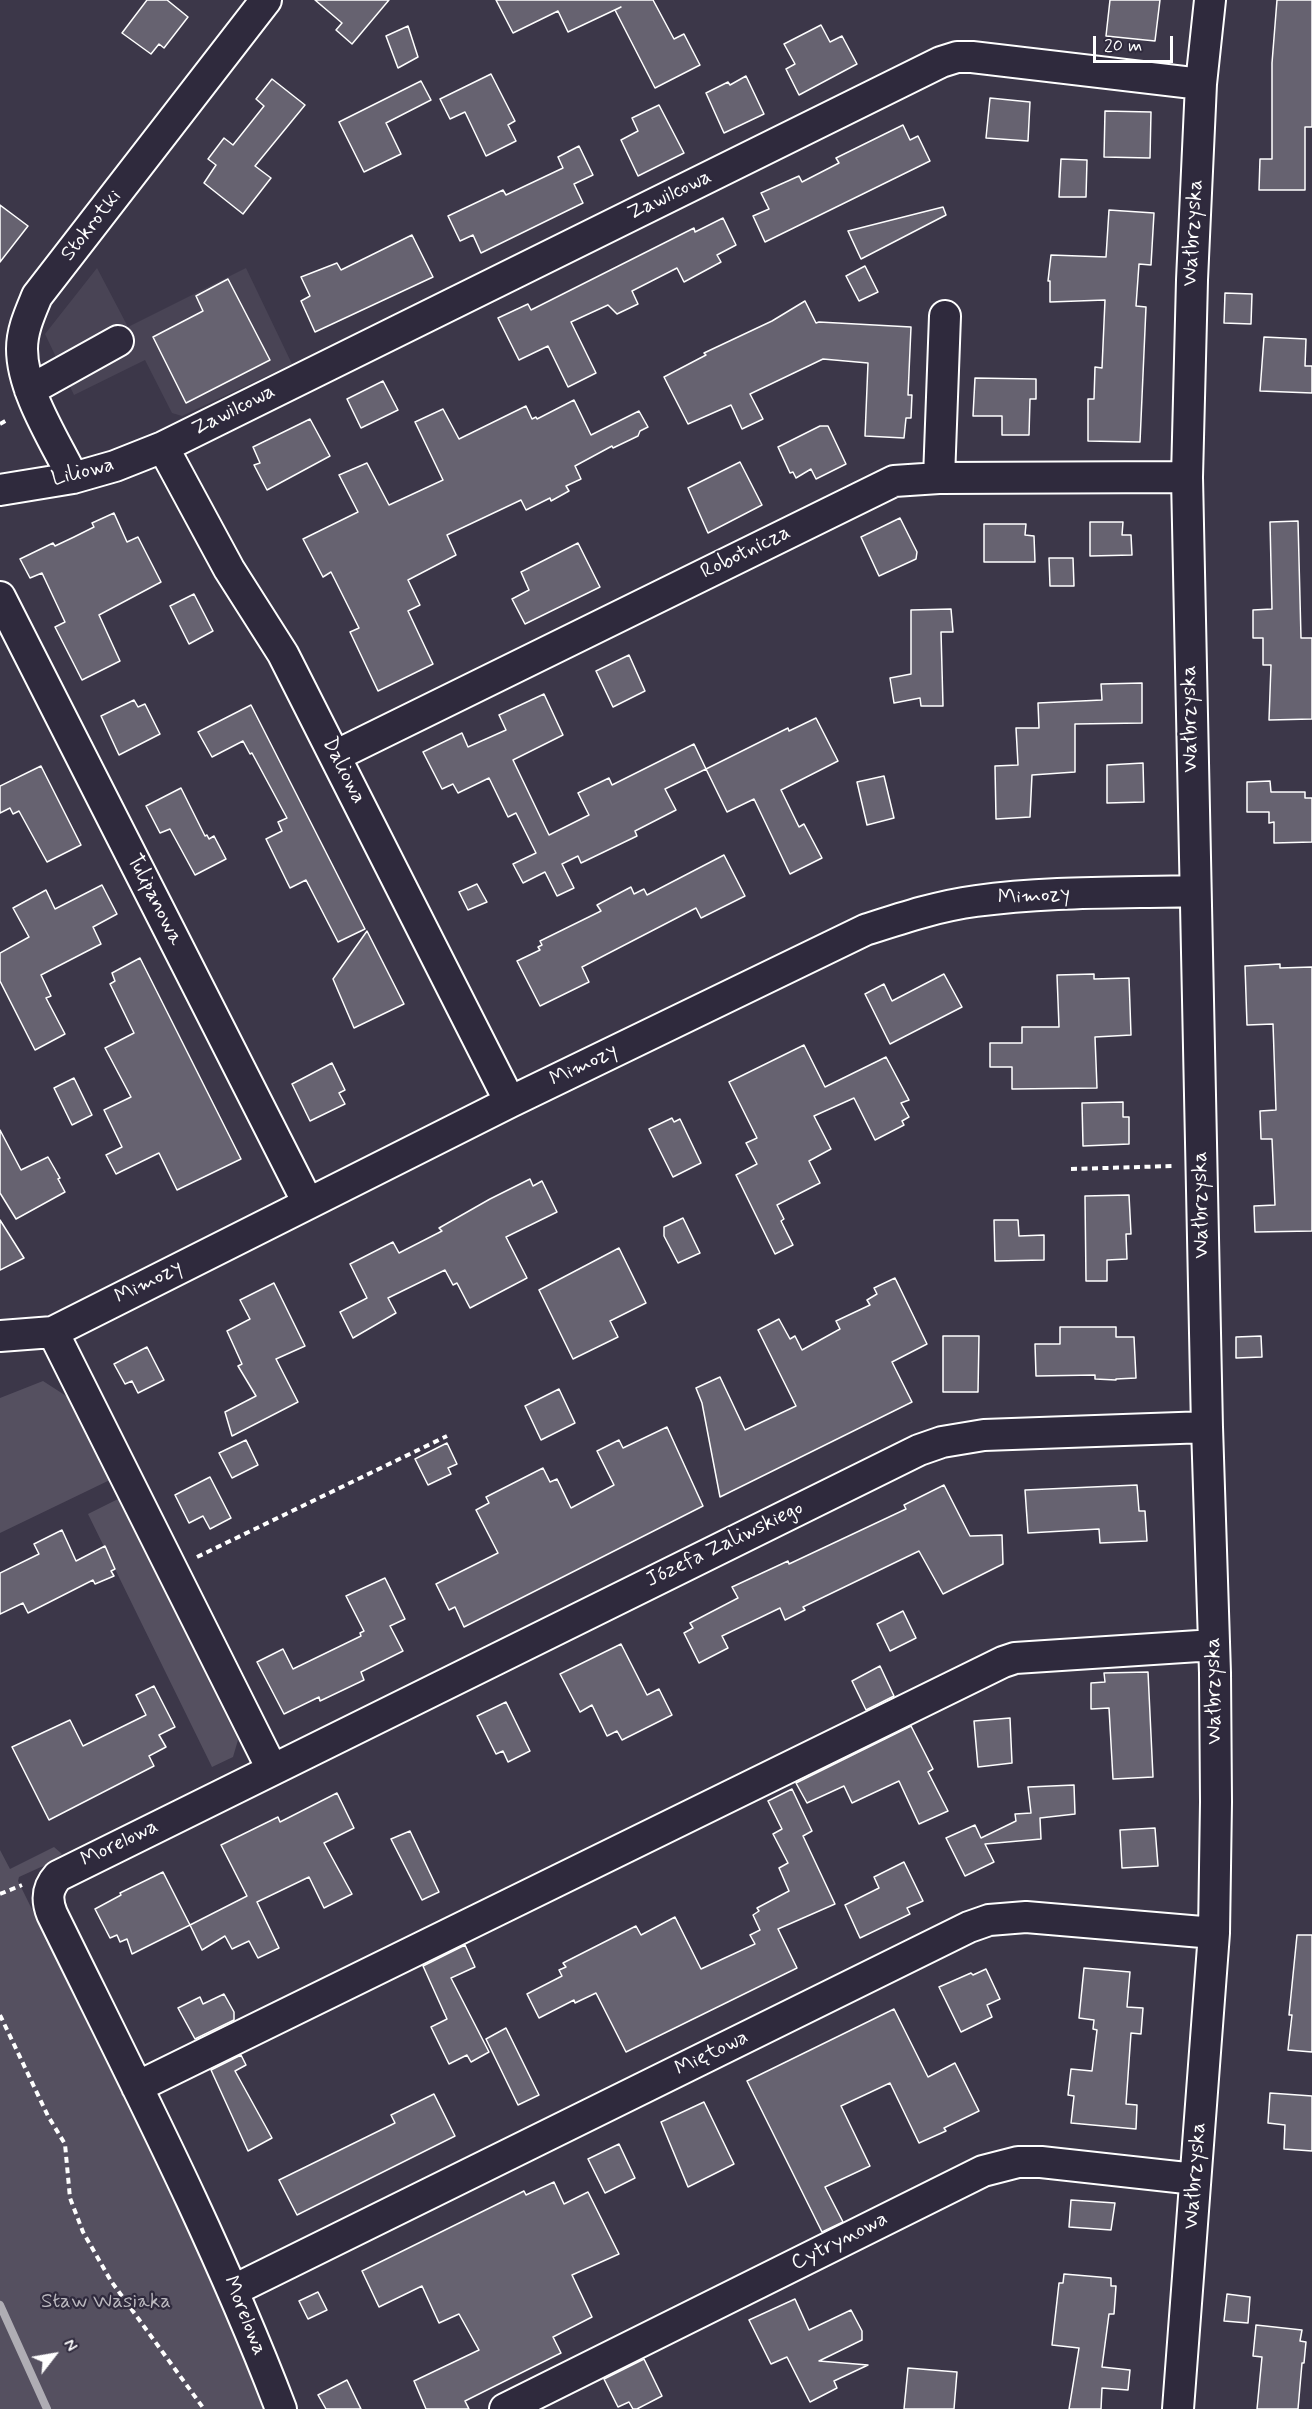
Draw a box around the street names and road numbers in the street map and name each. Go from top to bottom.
street label: Zawilcowa [624,165,716,227]
street label: Wałbrzyska [1179,179,1209,287]
street label: Stokrotki [56,185,128,267]
street label: Zawilcowa [188,379,280,443]
street label: Liliowa [49,453,117,493]
street label: Robotnicza [697,520,795,586]
street label: Wałbrzyska [1177,665,1205,773]
street label: Daliowa [316,734,370,808]
street label: Tulipanowa [120,850,188,950]
street label: Mimozy [997,883,1071,911]
street label: Mimozy [546,1039,622,1093]
street label: Wałbrzyska [1188,1151,1216,1259]
street label: Mimozy [111,1255,187,1311]
street label: Józefa Zaliwskiego [642,1496,808,1594]
street label: Wałbrzyska [1201,1637,1229,1745]
street label: Morelowa [77,1814,163,1874]
street label: Miętowa [671,2025,753,2083]
street label: Wałbrzyska [1180,2122,1212,2230]
street label: Cytrynowa [788,2207,892,2277]
street label: Morelowa [217,2273,271,2359]

